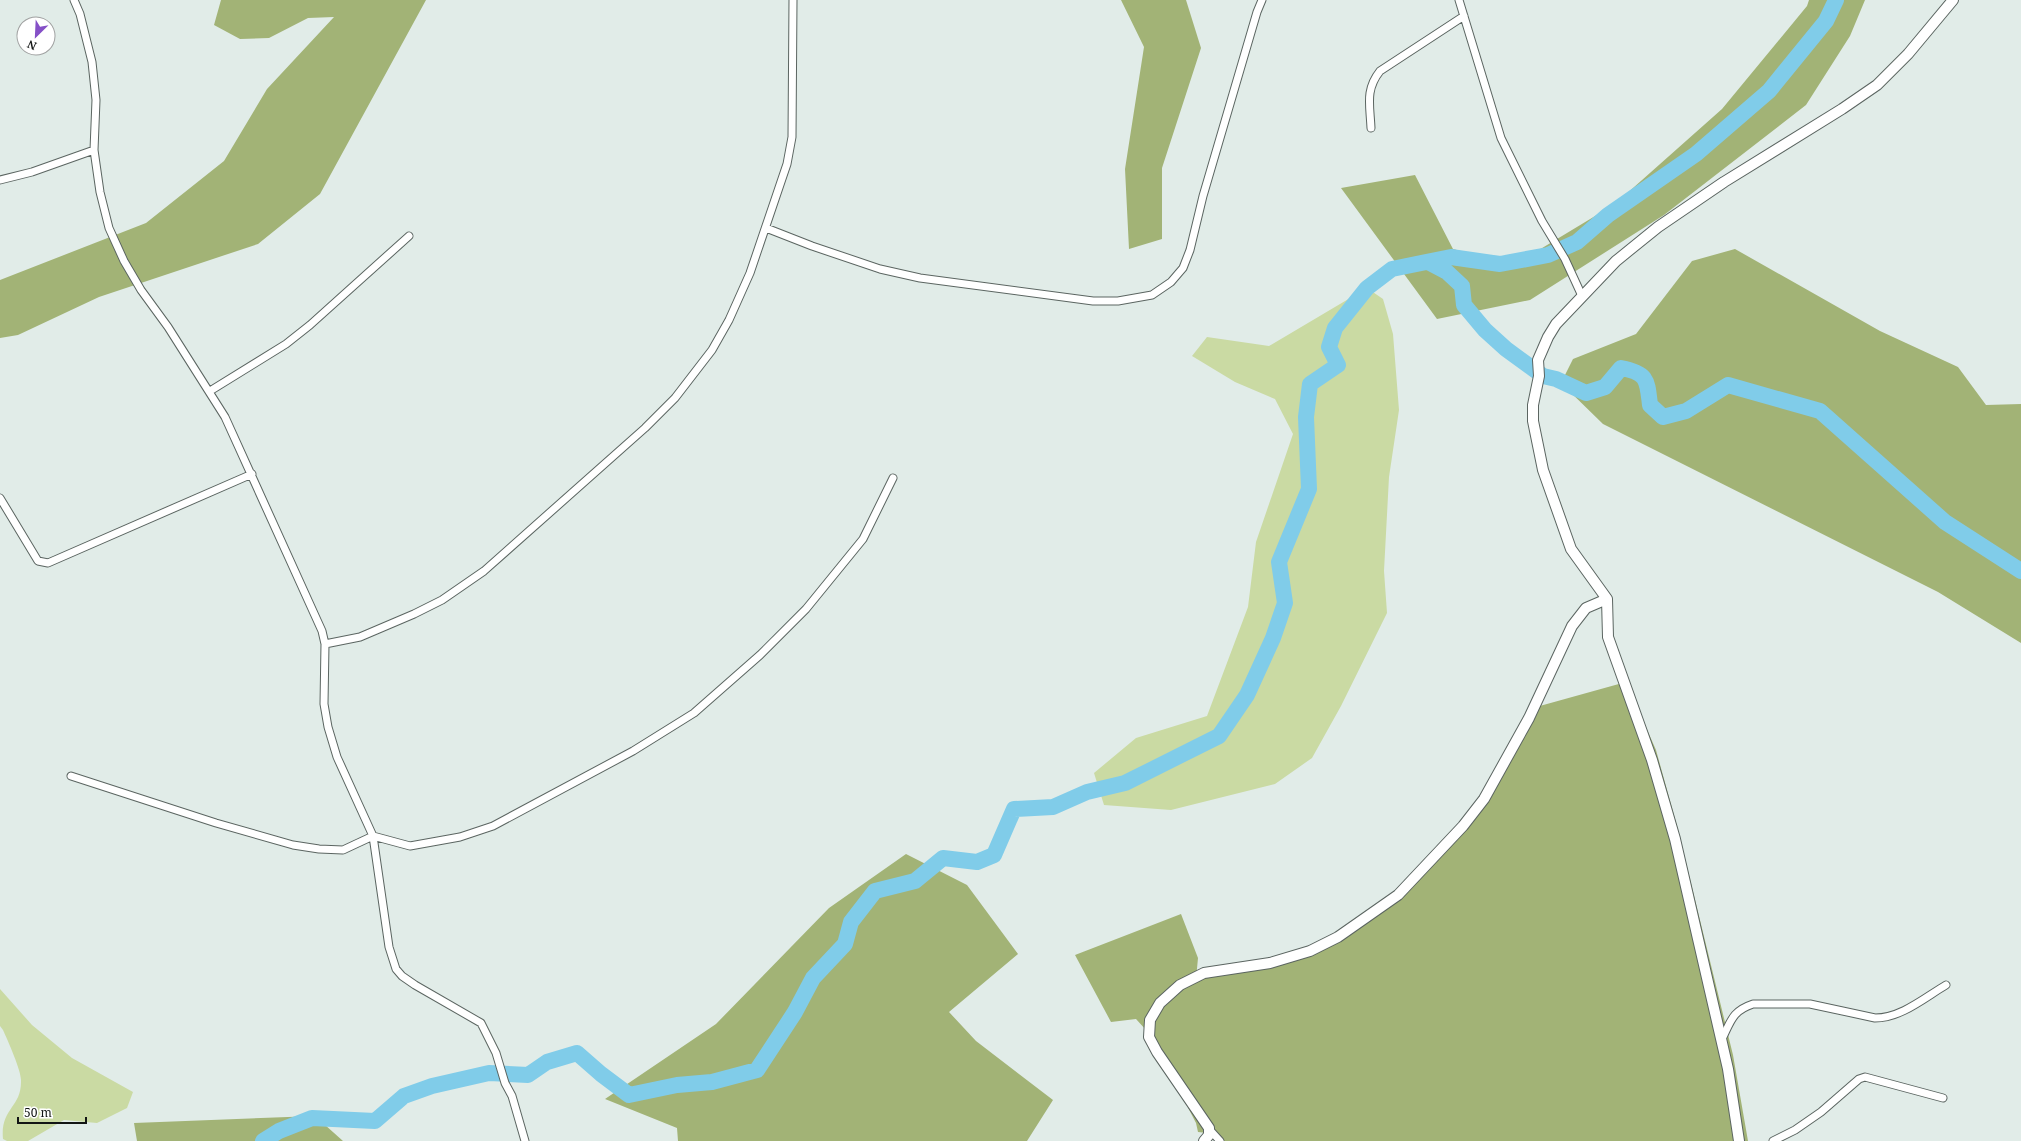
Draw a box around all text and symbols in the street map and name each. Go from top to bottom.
north arrow [16,16,56,56]
text: N [24,37,39,54]
scale bar [18,1099,86,1125]
text: 50 m [24,1104,52,1121]

